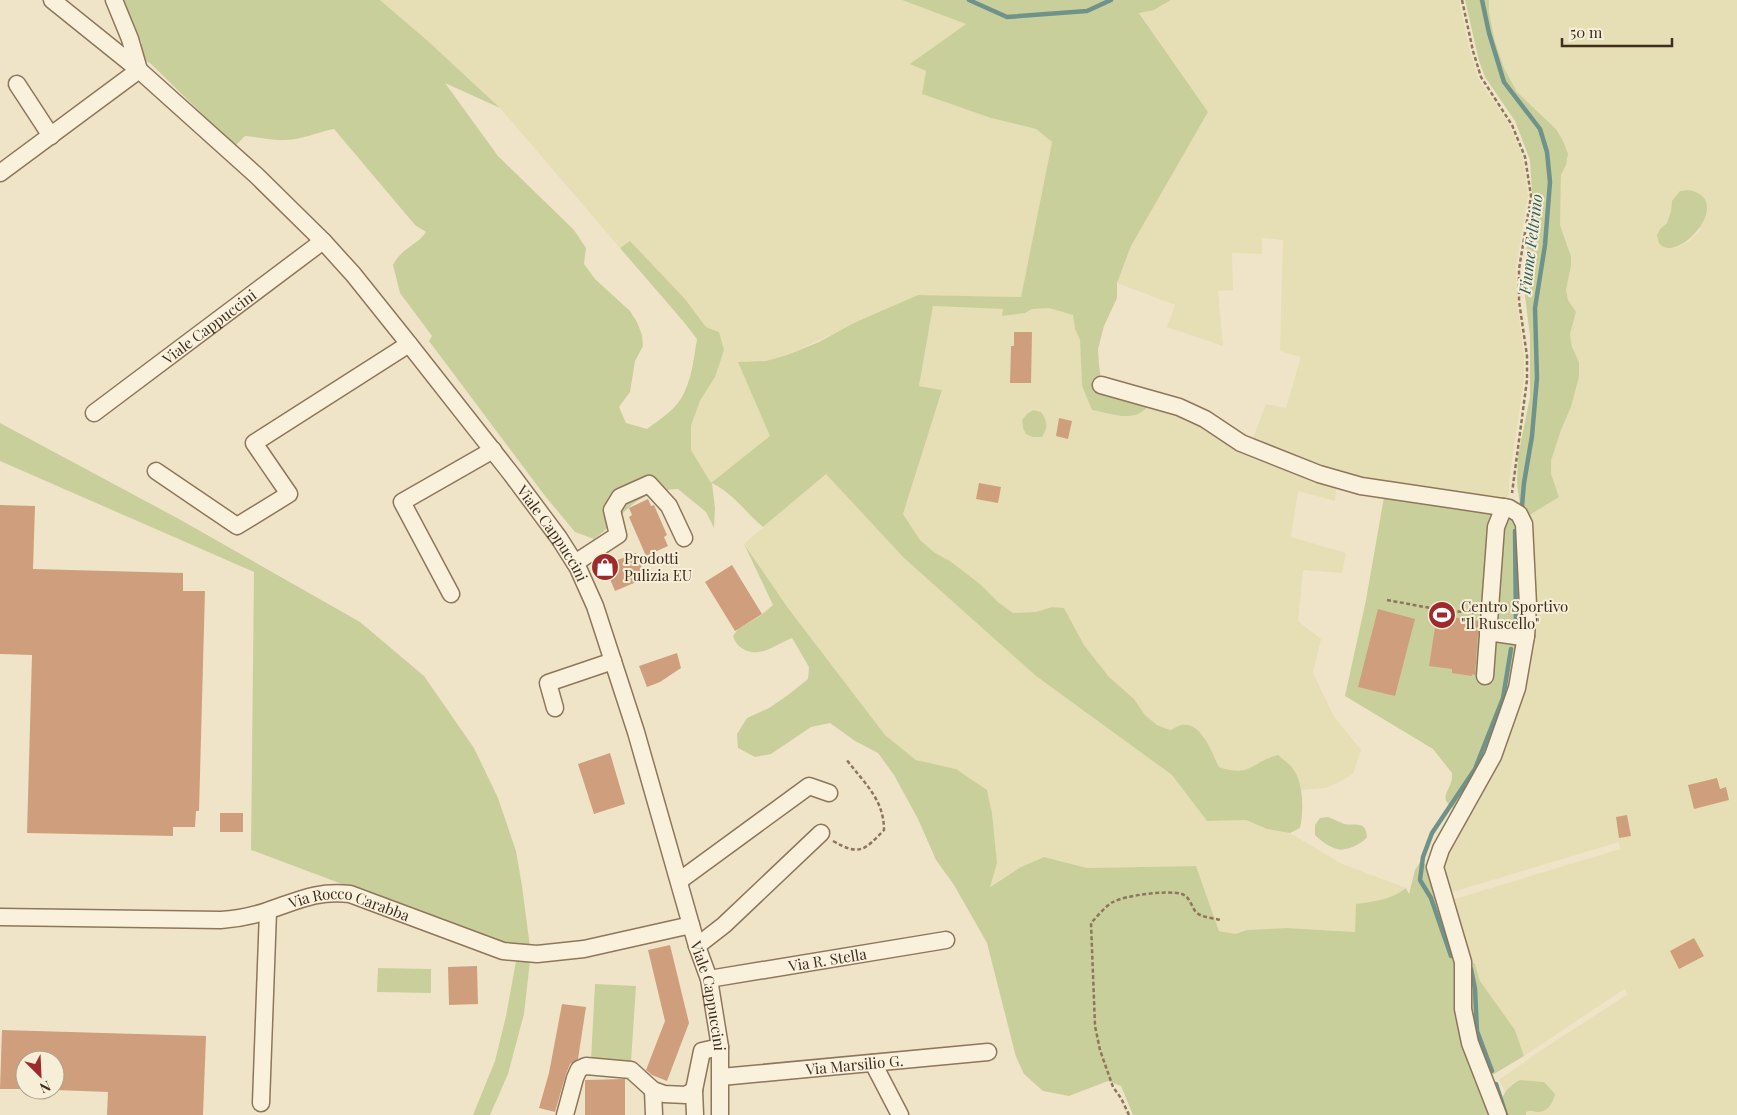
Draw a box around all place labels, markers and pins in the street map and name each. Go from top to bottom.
place label: Prodotti Pulizia EU [624,548,692,585]
shop icon: Prodotti Pulizia EU [590,552,620,582]
place label: Centro Sportivo "Il Ruscello" [1461,596,1568,633]
sports icon: Centro Sportivo "Il Ruscello" [1427,600,1457,630]

